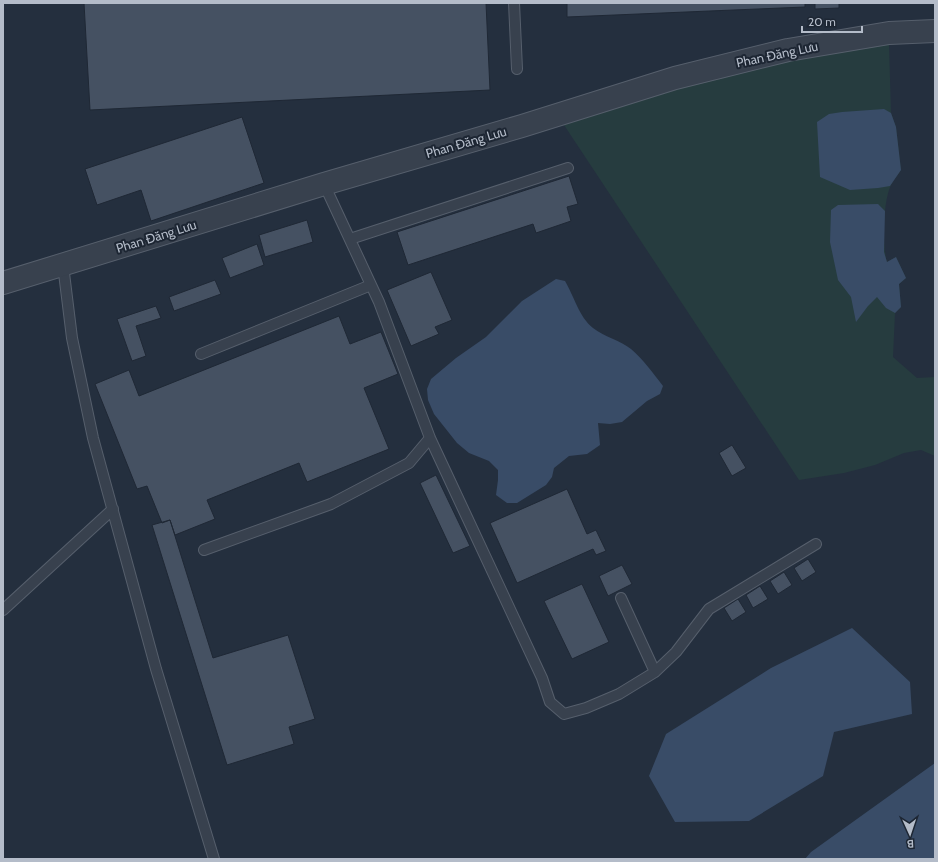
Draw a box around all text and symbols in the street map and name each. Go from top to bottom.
scale bar [802,8,862,34]
text: 20 m [808,14,836,29]
street label: Phan Đăng Lưu [735,37,820,70]
street label: Phan Đăng Lưu [424,123,508,161]
street label: Phan Đăng Lưu [114,216,198,256]
north arrow [890,814,930,854]
text: B [907,837,914,851]

